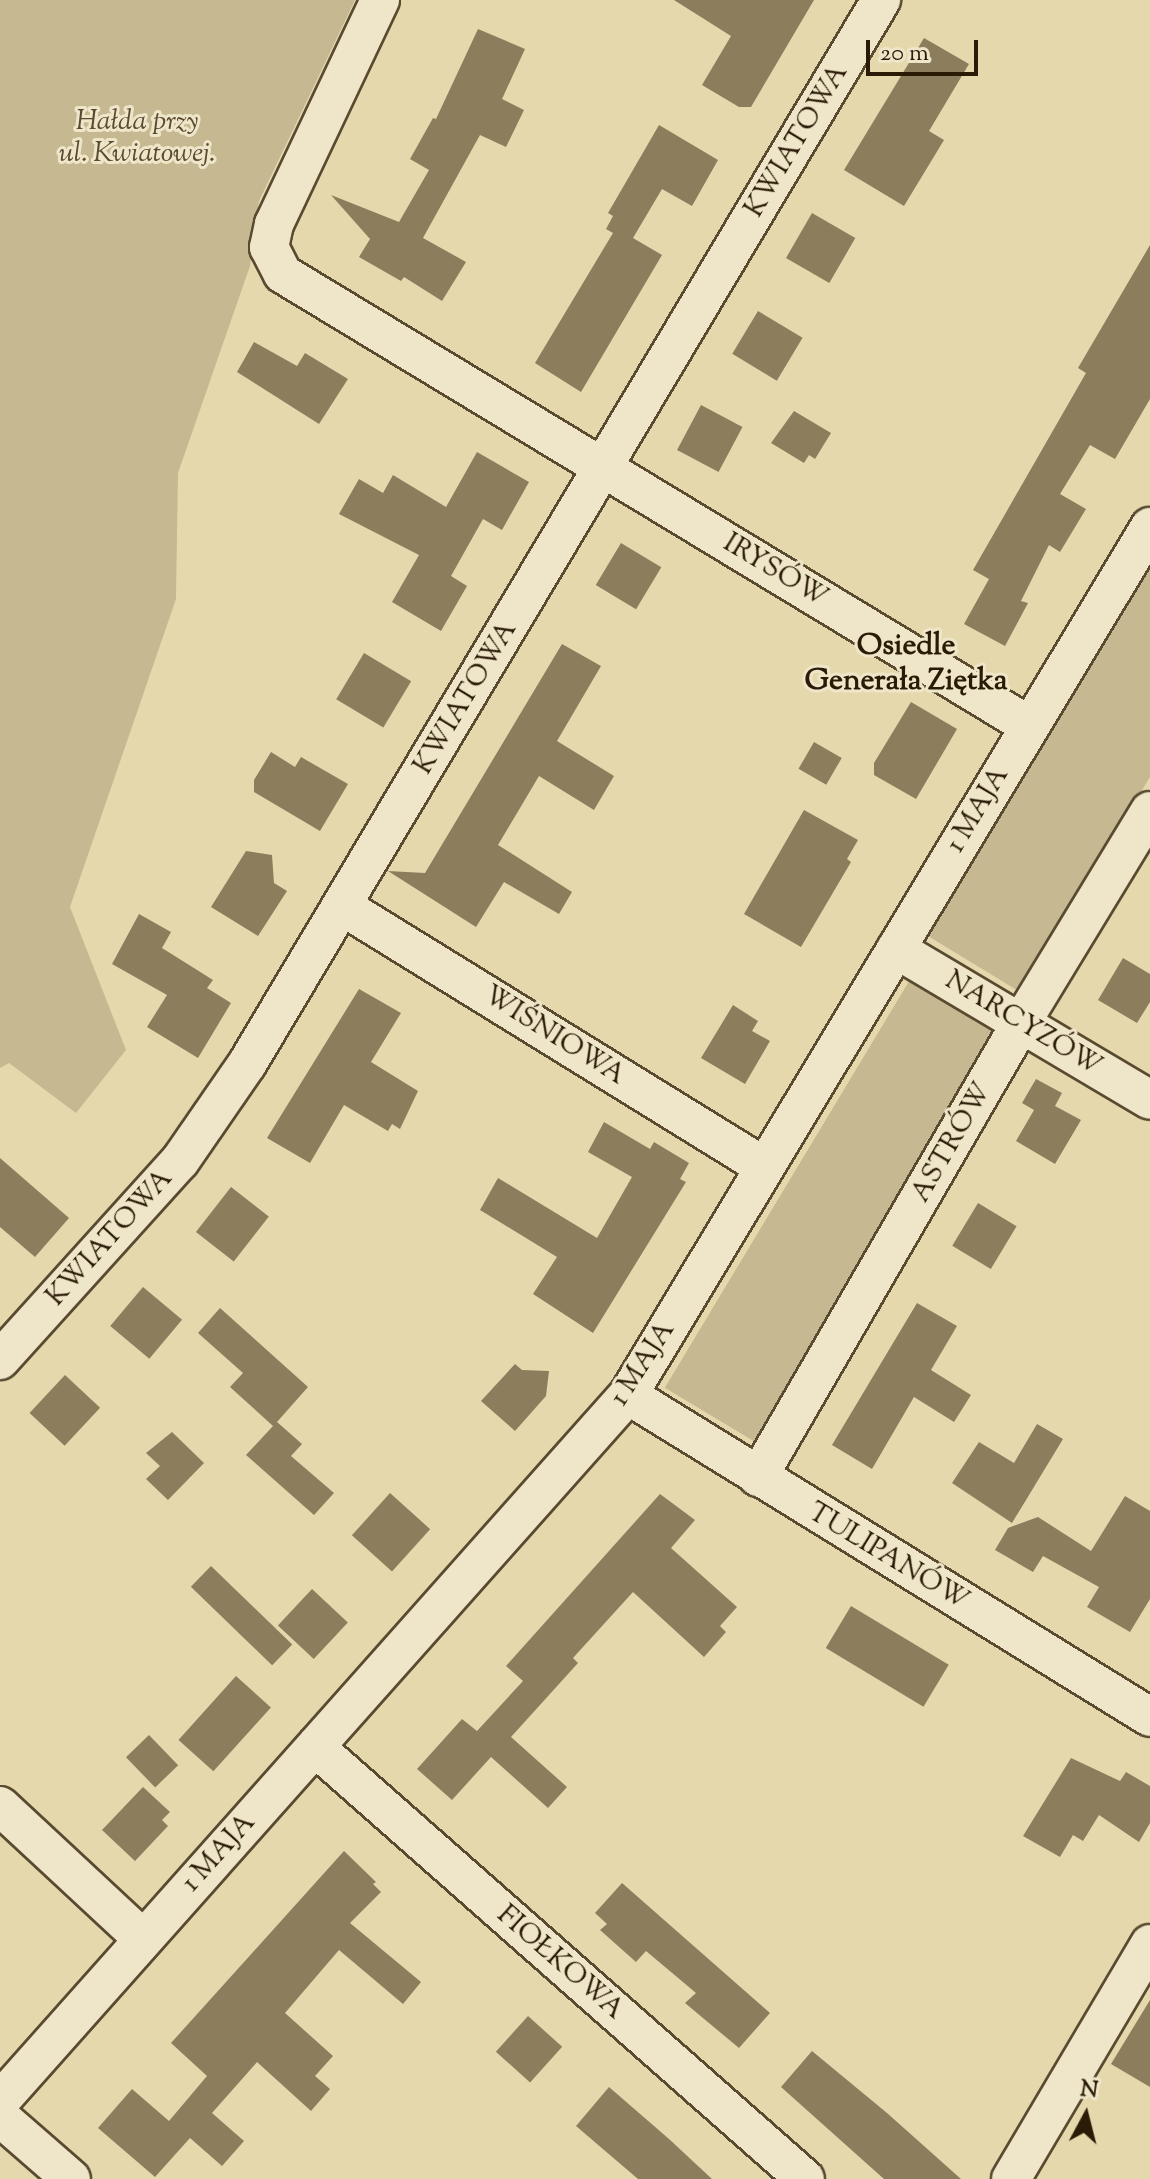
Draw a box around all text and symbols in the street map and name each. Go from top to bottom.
scale bar [870,24,982,74]
text: 20 m [880,37,929,71]
street label: KWIATOWA [738,58,856,224]
park label: Hałda przy ul. Kwiatowej. [59,105,215,171]
street label: IRYSÓW [717,527,833,615]
street label: KWIATOWA [407,615,525,781]
district label: Osiedle Generała Ziętka [804,629,1008,700]
street label: 1 MAJA [939,761,1017,859]
street label: NARCYZÓW [939,964,1107,1084]
street label: WIŚNIOWA [477,979,631,1093]
street label: ASTRÓW [904,1077,1000,1209]
street label: KWIATOWA [40,1162,180,1314]
street label: 1 MAJA [603,1315,683,1413]
street label: TULIPANÓW [802,1496,974,1618]
street label: 1 MAJA [175,1807,263,1899]
street label: FIOŁKOWA [489,1899,631,2027]
text: N [1078,2074,1100,2108]
north arrow [1046,2075,1126,2155]

